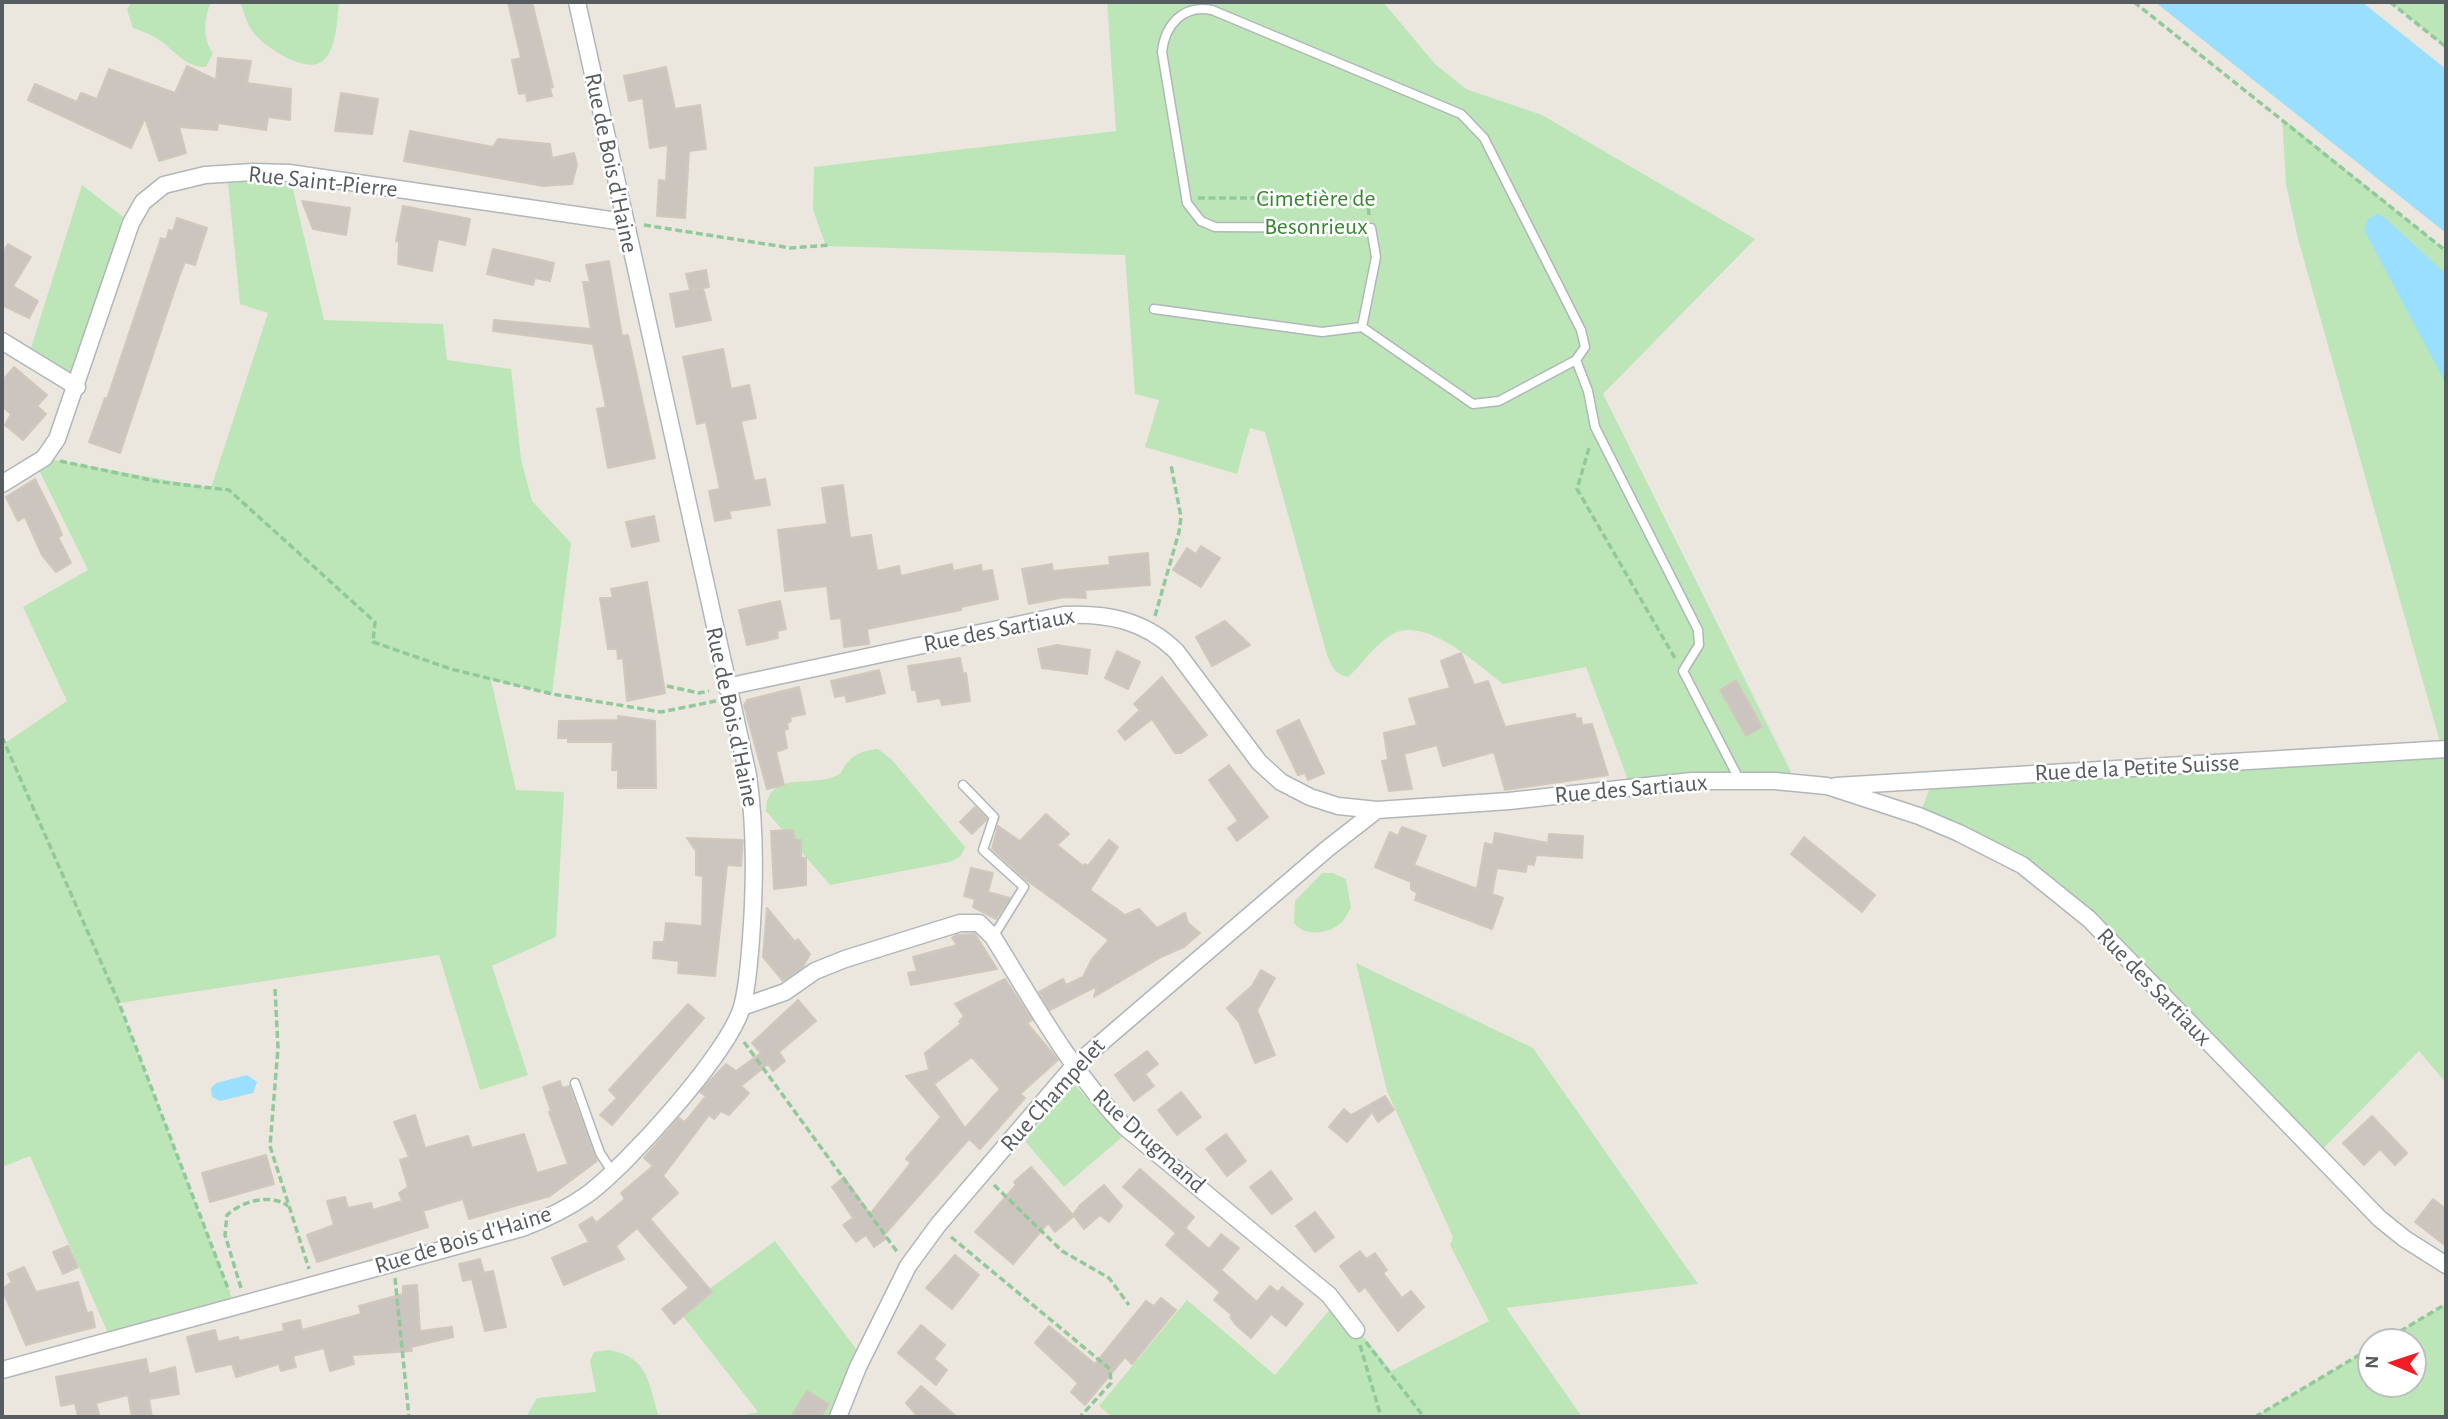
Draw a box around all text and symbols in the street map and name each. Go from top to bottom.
street label: Rue de Bois d'Haine [578,70,644,256]
street label: Rue Saint-Pierre [247,160,399,204]
park label: Cimetière de Besonrieux [1256,185,1376,241]
street label: Rue des Sartiaux [921,601,1077,659]
street label: Rue de Bois d'Haine [699,624,765,810]
street label: Rue de la Petite Suisse [2034,748,2240,788]
street label: Rue des Sartiaux [1553,768,1709,810]
street label: Rue des Sartiaux [2090,922,2218,1052]
street label: Rue Champelet [994,1032,1112,1158]
street label: Rue Drugmand [1087,1083,1211,1199]
street label: Rue de Bois d'Haine [371,1199,555,1281]
north arrow [2357,1328,2427,1398]
text: N [2363,1355,2382,1369]

